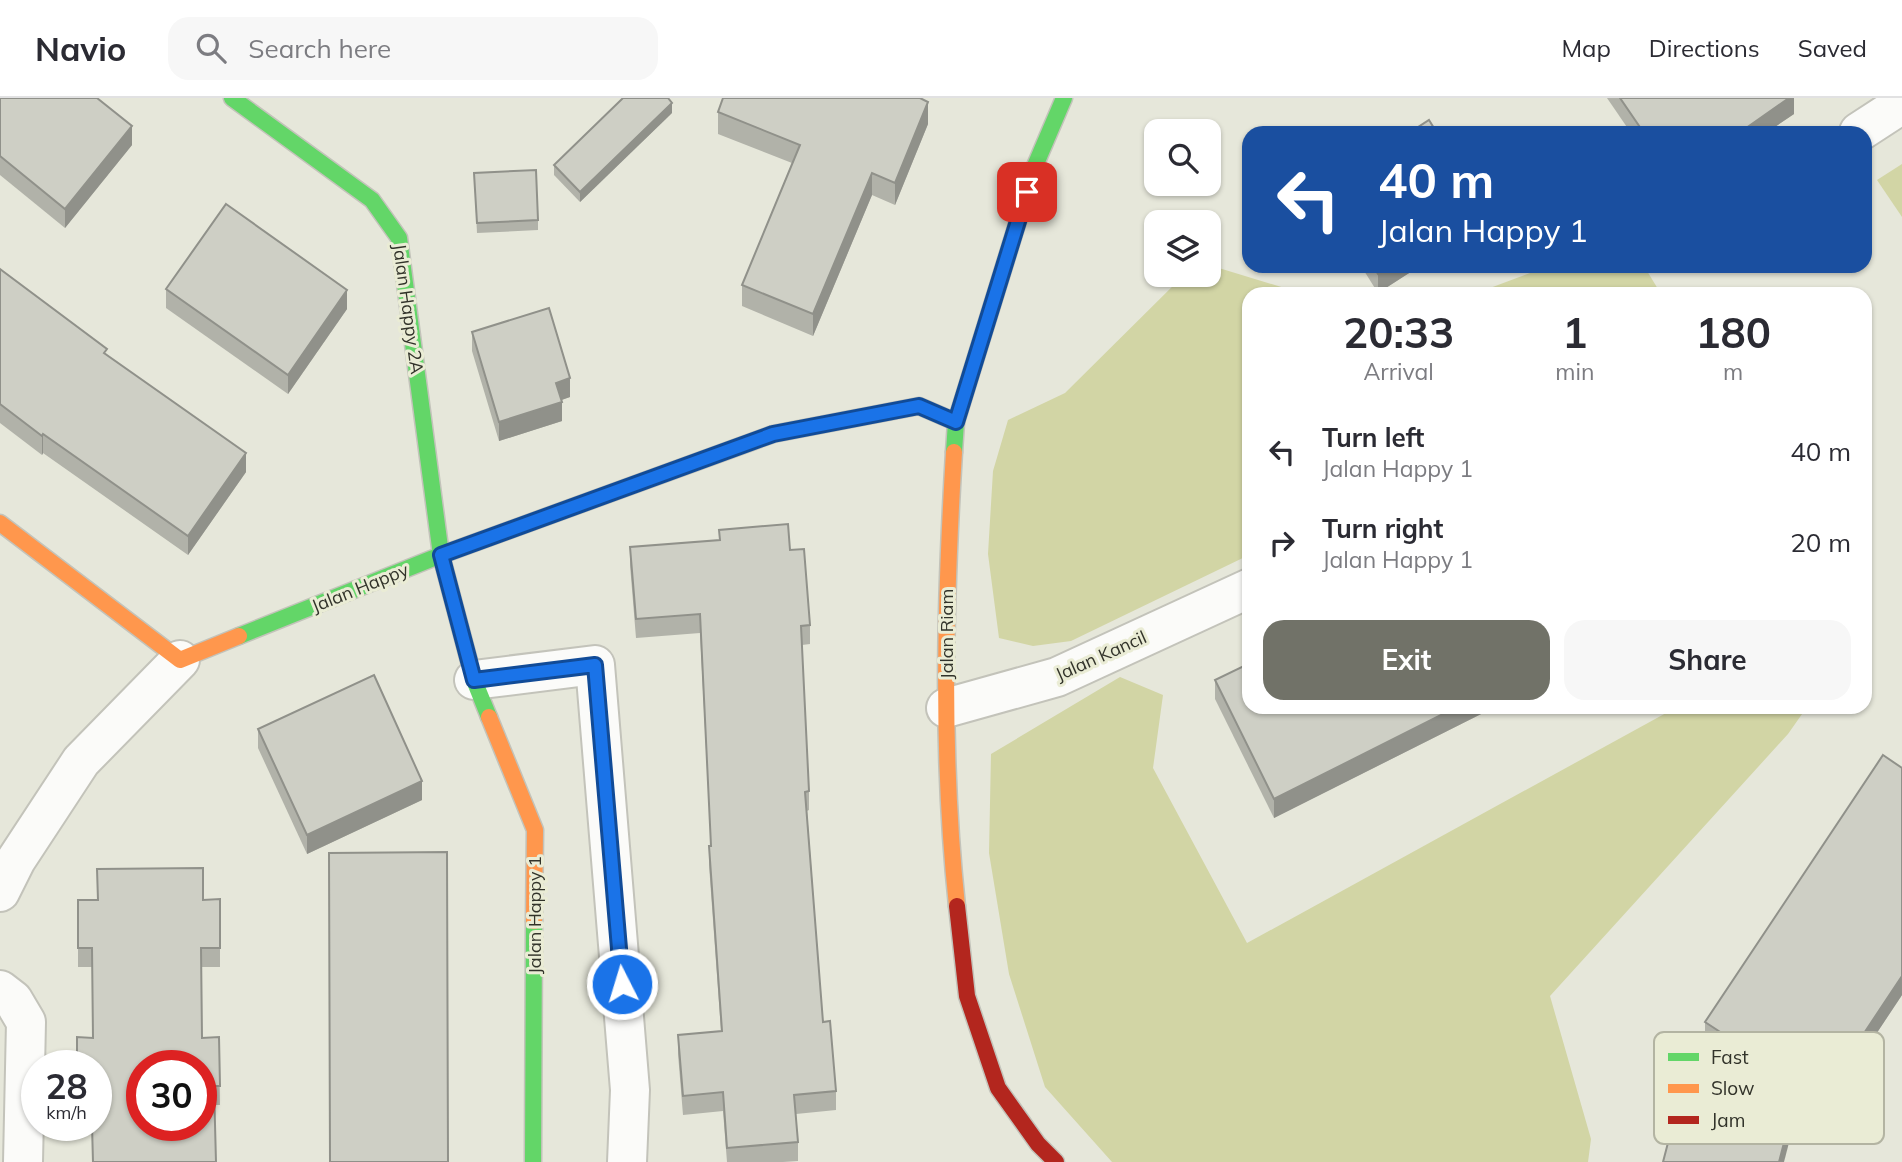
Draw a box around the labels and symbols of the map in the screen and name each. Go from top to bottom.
pin [997,162,1057,222]
street label: Jalan Happy 2A [388,242,429,376]
street label: Jalan Happy [308,557,412,617]
street label: Jalan Riam [935,589,958,679]
street label: Jalan Kancil [1052,625,1150,686]
street label: Jalan Happy 1 [523,856,546,974]
position arrow [585,947,659,1021]
legend [1654,1032,1884,1144]
text: Fast [1711,1045,1749,1069]
speed limit sign: 30 [126,1050,217,1141]
text: Slow [1711,1076,1755,1100]
text: Jam [1711,1108,1745,1132]

